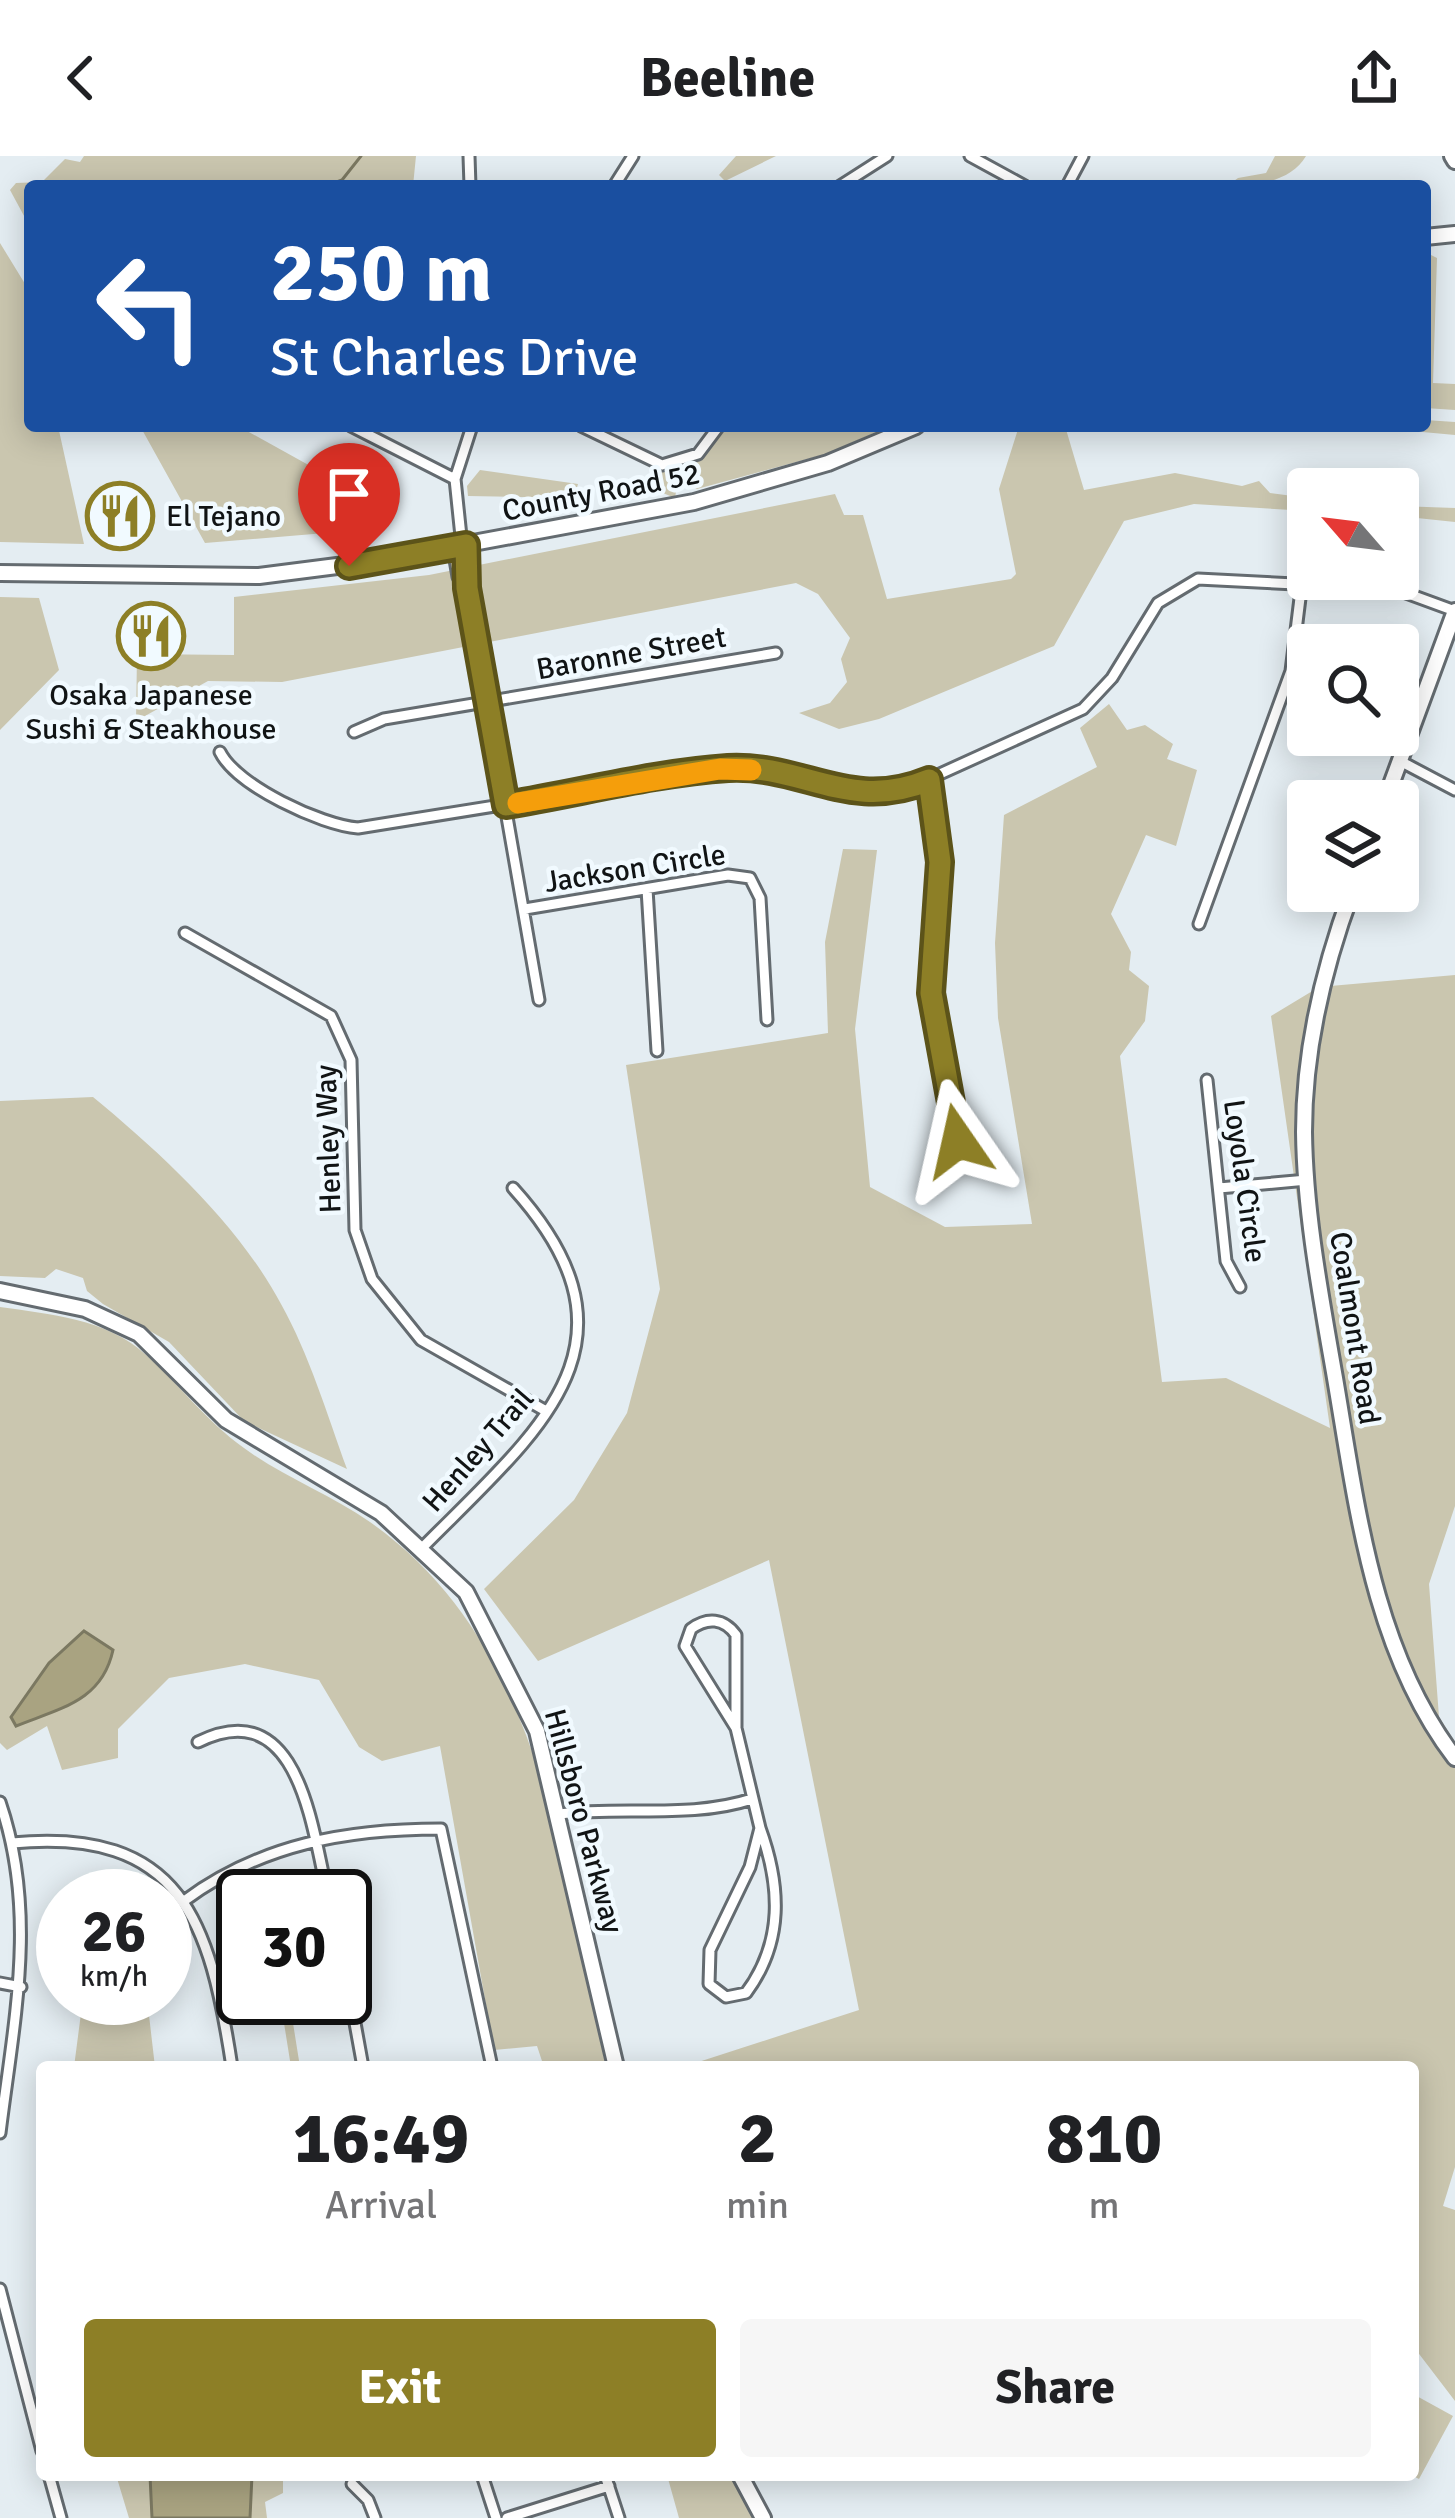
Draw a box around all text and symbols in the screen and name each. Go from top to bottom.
icon: back [48,45,114,111]
text: Beeline [640,45,815,112]
icon: share [1341,45,1407,111]
text: 250 m [270,221,492,325]
icon: left [72,228,228,384]
text: St Charles Drive [270,324,639,391]
pin [298,443,400,566]
street label: County Road 52 [499,455,703,530]
icon: arrive [316,461,382,527]
north arrow [1287,468,1419,600]
map controls [1287,468,1419,912]
restaurant icon: El Tejano [85,481,155,551]
place label: El Tejano [166,498,281,535]
restaurant icon: Osaka Japanese Sushi & Steakhouse [116,601,186,671]
street label: Baronne Street [533,619,729,688]
button: search [1287,624,1419,756]
place label: Osaka Japanese Sushi & Steakhouse [25,677,277,748]
button: layers [1287,780,1419,912]
street label: Jackson Circle [542,836,728,901]
street label: Henley Way [307,1064,350,1214]
position arrow [895,1078,1021,1204]
street label: Loyola Circle [1215,1097,1274,1265]
street label: Coalmont Road [1321,1229,1388,1427]
street label: Henley Trail [415,1381,542,1520]
street label: Hillsboro Parkway [536,1705,631,1937]
speed limit sign: 30 [216,1869,372,2025]
text: 26 [82,1895,146,1969]
text: km/h [80,1958,148,1995]
text: 16:49 [293,2094,469,2183]
text: 2 [738,2094,777,2183]
text: 810 [1046,2094,1162,2183]
text: Arrival [325,2181,437,2229]
text: min [726,2181,789,2229]
text: m [1088,2181,1120,2229]
button: Exit [84,2319,716,2457]
button: Share [740,2319,1371,2457]

